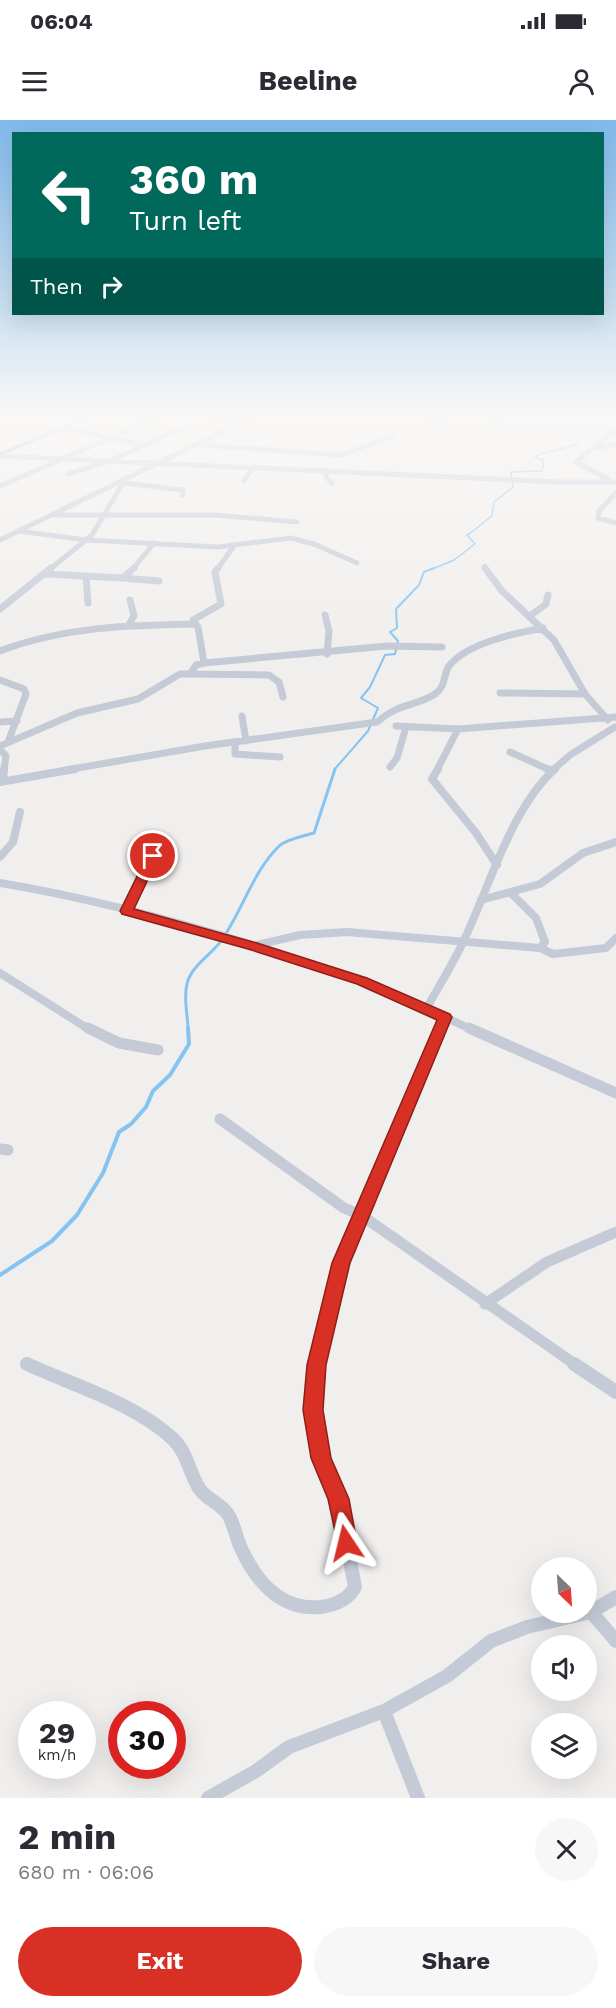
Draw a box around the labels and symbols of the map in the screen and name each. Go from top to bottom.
pin [127,830,178,881]
position arrow [314,1511,378,1575]
north arrow [531,1557,597,1623]
speed limit sign: 30 [108,1701,186,1779]

